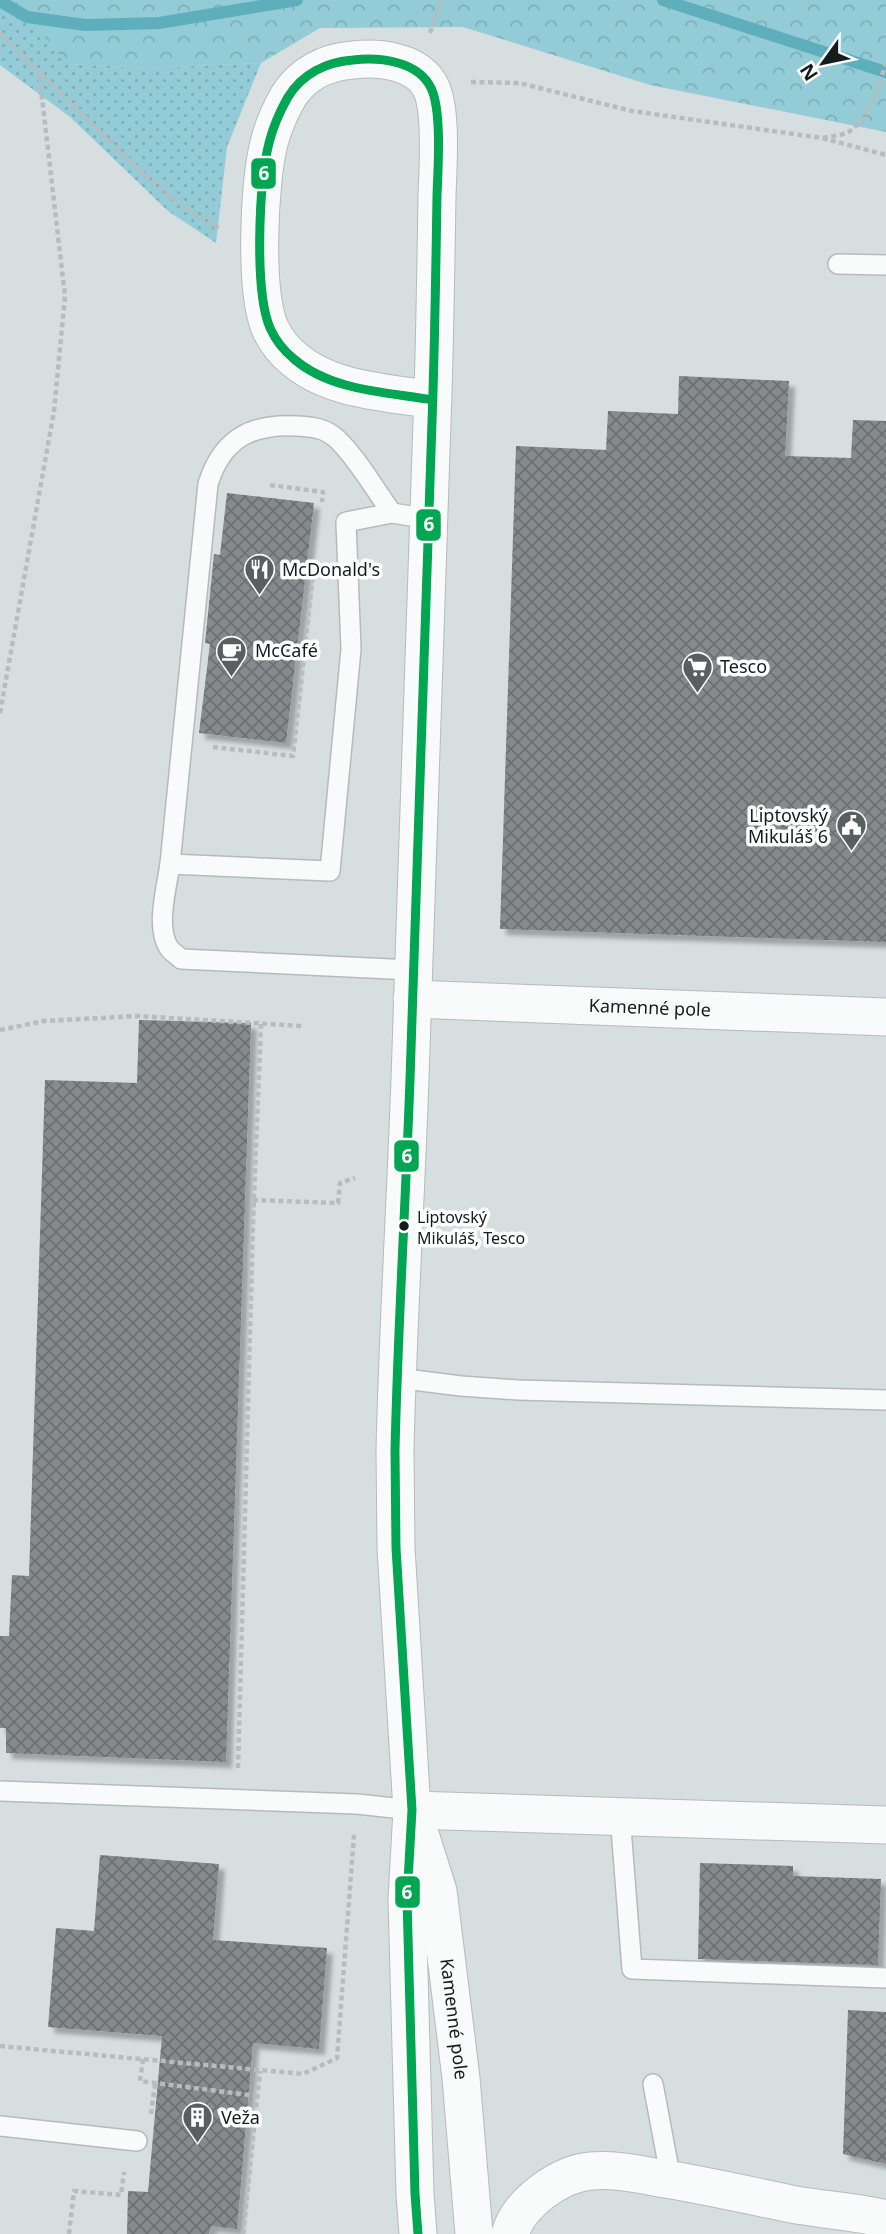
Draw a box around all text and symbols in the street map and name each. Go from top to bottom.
north arrow [788,28,858,98]
text: N [794,59,824,86]
line badge: 6 [250,157,277,190]
text: 6 [259,160,270,186]
line badge: 6 [415,508,442,542]
text: 6 [424,511,435,537]
restaurant icon: McDonald's [242,553,276,597]
place label: McDonald's [282,557,380,581]
cafe icon: McCafé [215,634,249,678]
place label: McCafé [255,638,318,662]
supermarket icon: Tesco [680,650,714,694]
place label: Tesco [720,654,767,678]
place label: Liptovský Mikuláš 6 [748,803,829,848]
public building icon: Liptovský Mikuláš 6 [834,809,868,853]
street label: Kamenné pole [588,993,711,1021]
line badge: 6 [393,1139,420,1173]
text: 6 [402,1143,413,1169]
place label: Liptovský Mikuláš, Tesco [417,1206,525,1249]
marker: Liptovský Mikuláš, Tesco [397,1219,411,1233]
line badge: 6 [394,1875,421,1909]
text: 6 [402,1879,413,1905]
street label: Kamenné pole [435,1957,474,2081]
building icon: Veža [181,2101,215,2145]
place label: Veža [221,2105,260,2129]

